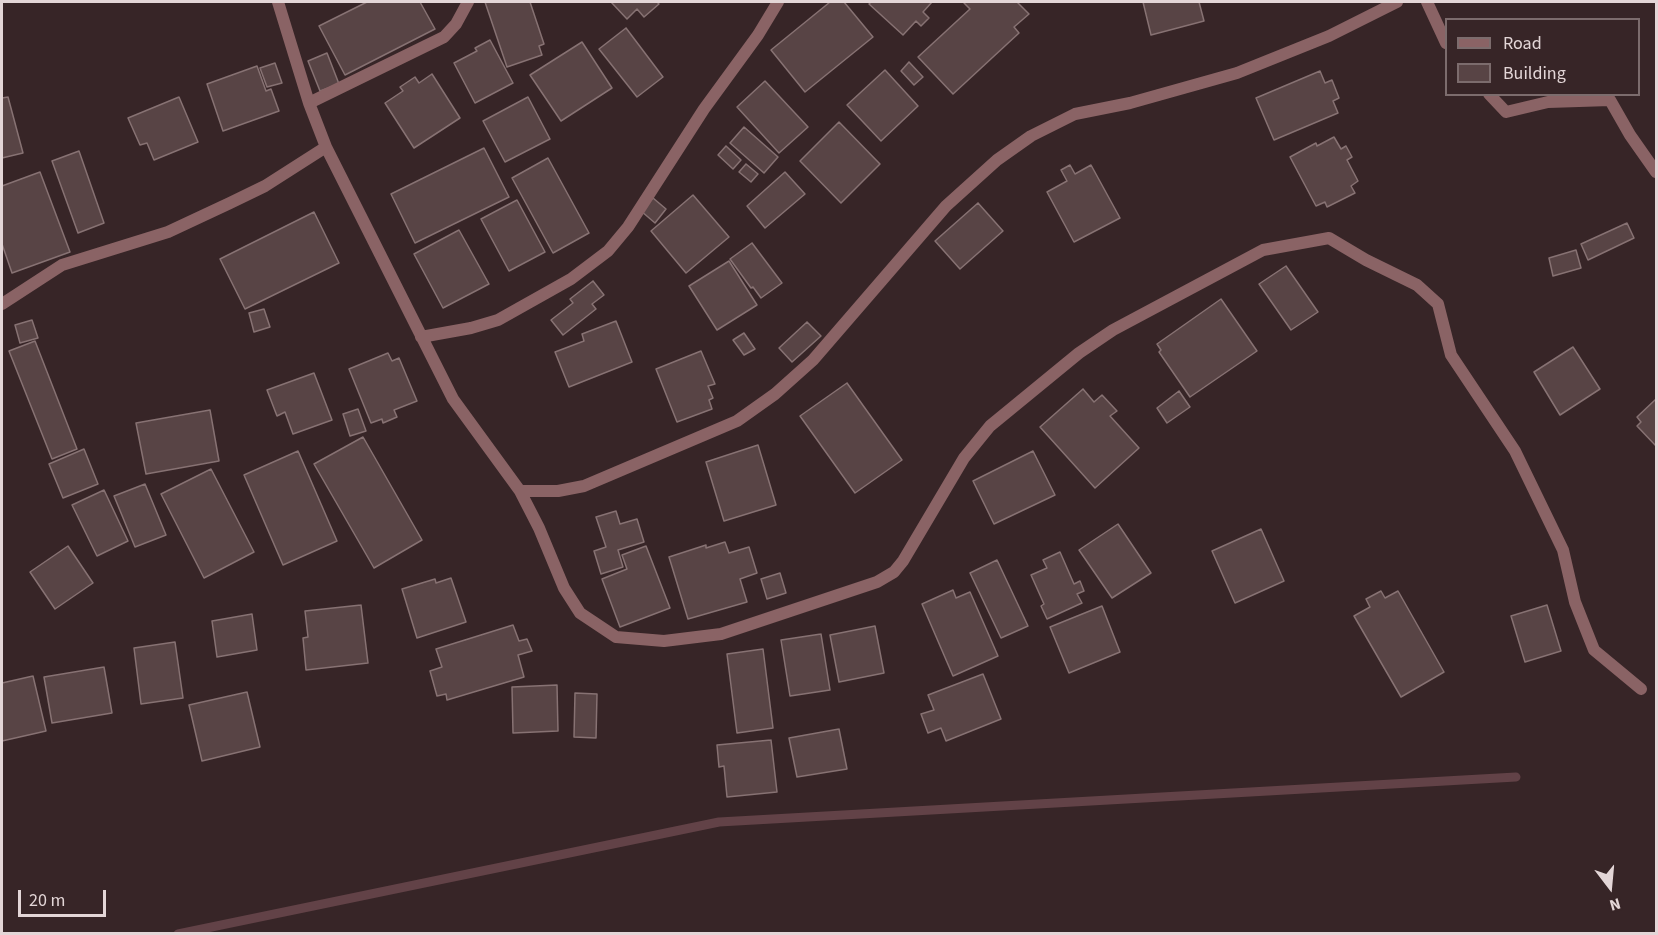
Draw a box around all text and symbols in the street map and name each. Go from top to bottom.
legend [1445,18,1640,96]
text: Road [1503,31,1542,56]
text: Building [1503,61,1566,86]
north arrow [1580,857,1640,917]
scale bar [21,878,110,916]
text: 20 m [29,888,65,913]
text: N [1607,892,1623,916]

